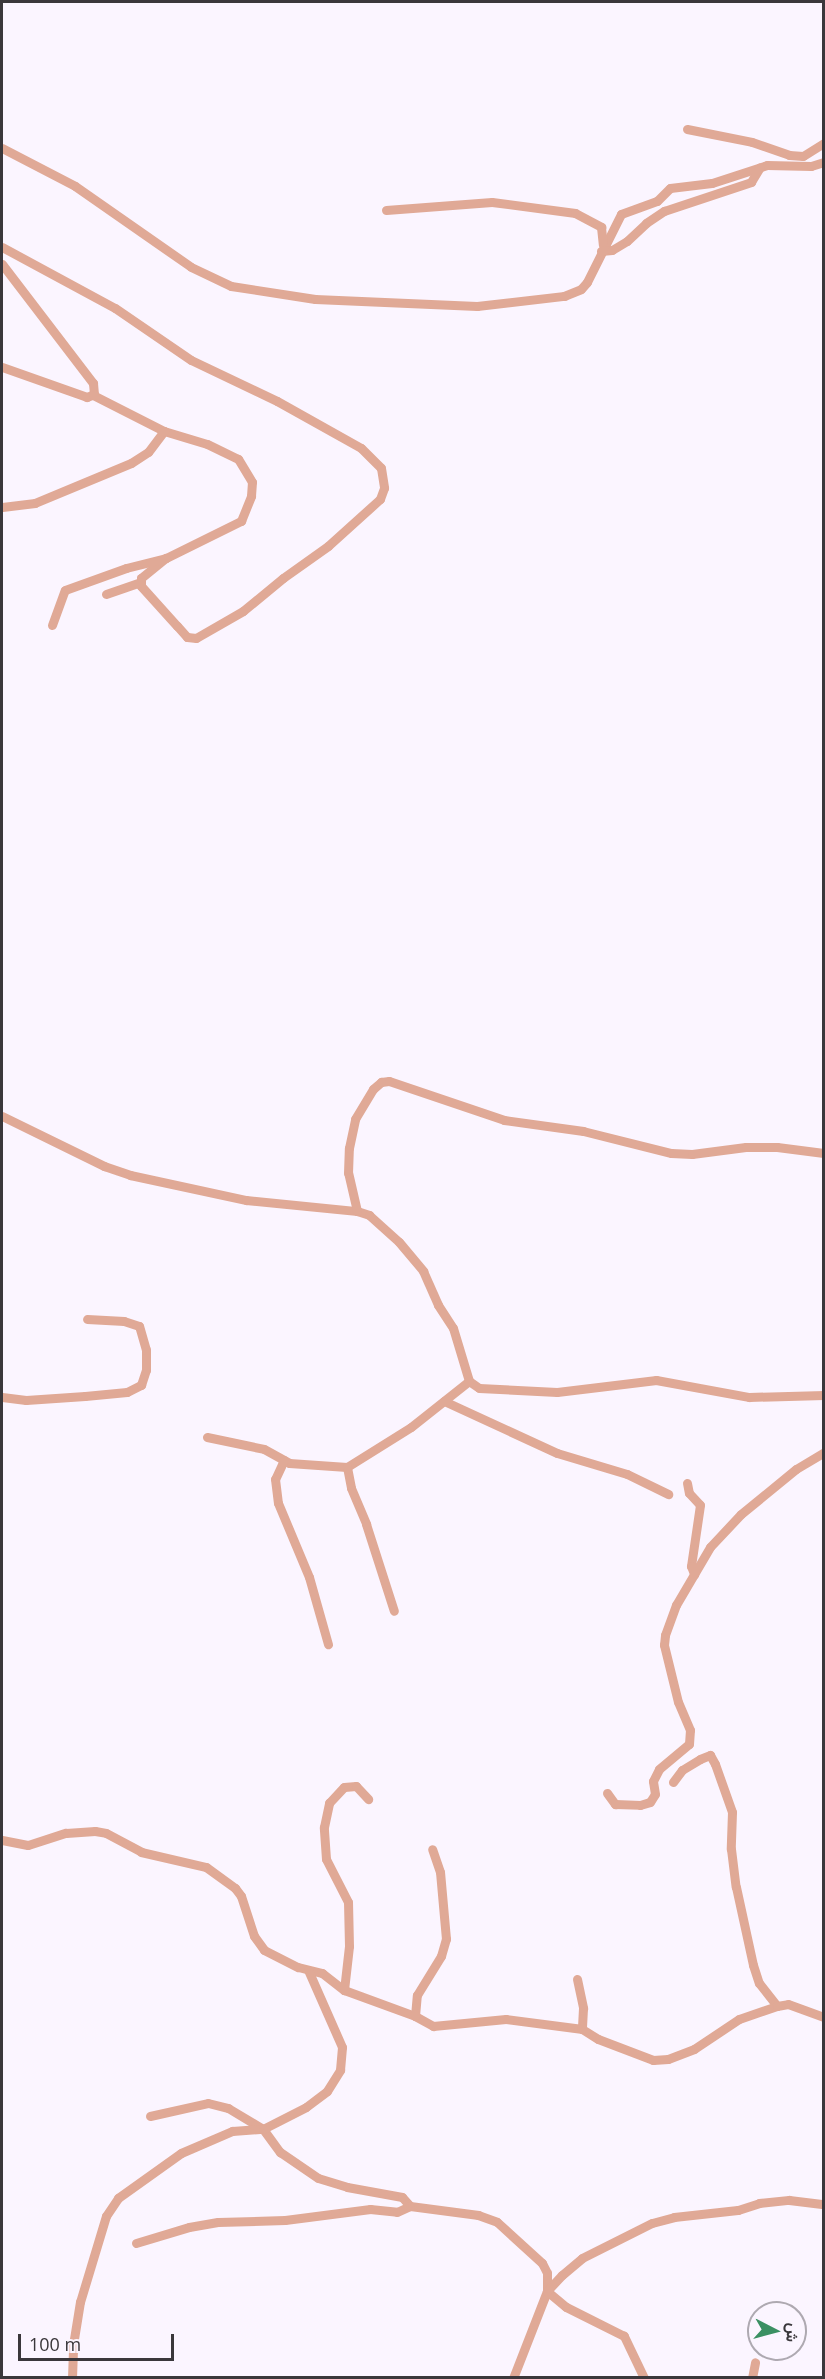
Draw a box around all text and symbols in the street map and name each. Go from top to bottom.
north arrow [747,2301,807,2361]
scale bar [21,2322,177,2360]
text: ش [781,2322,805,2343]
text: 100 m [29,2332,81,2356]

